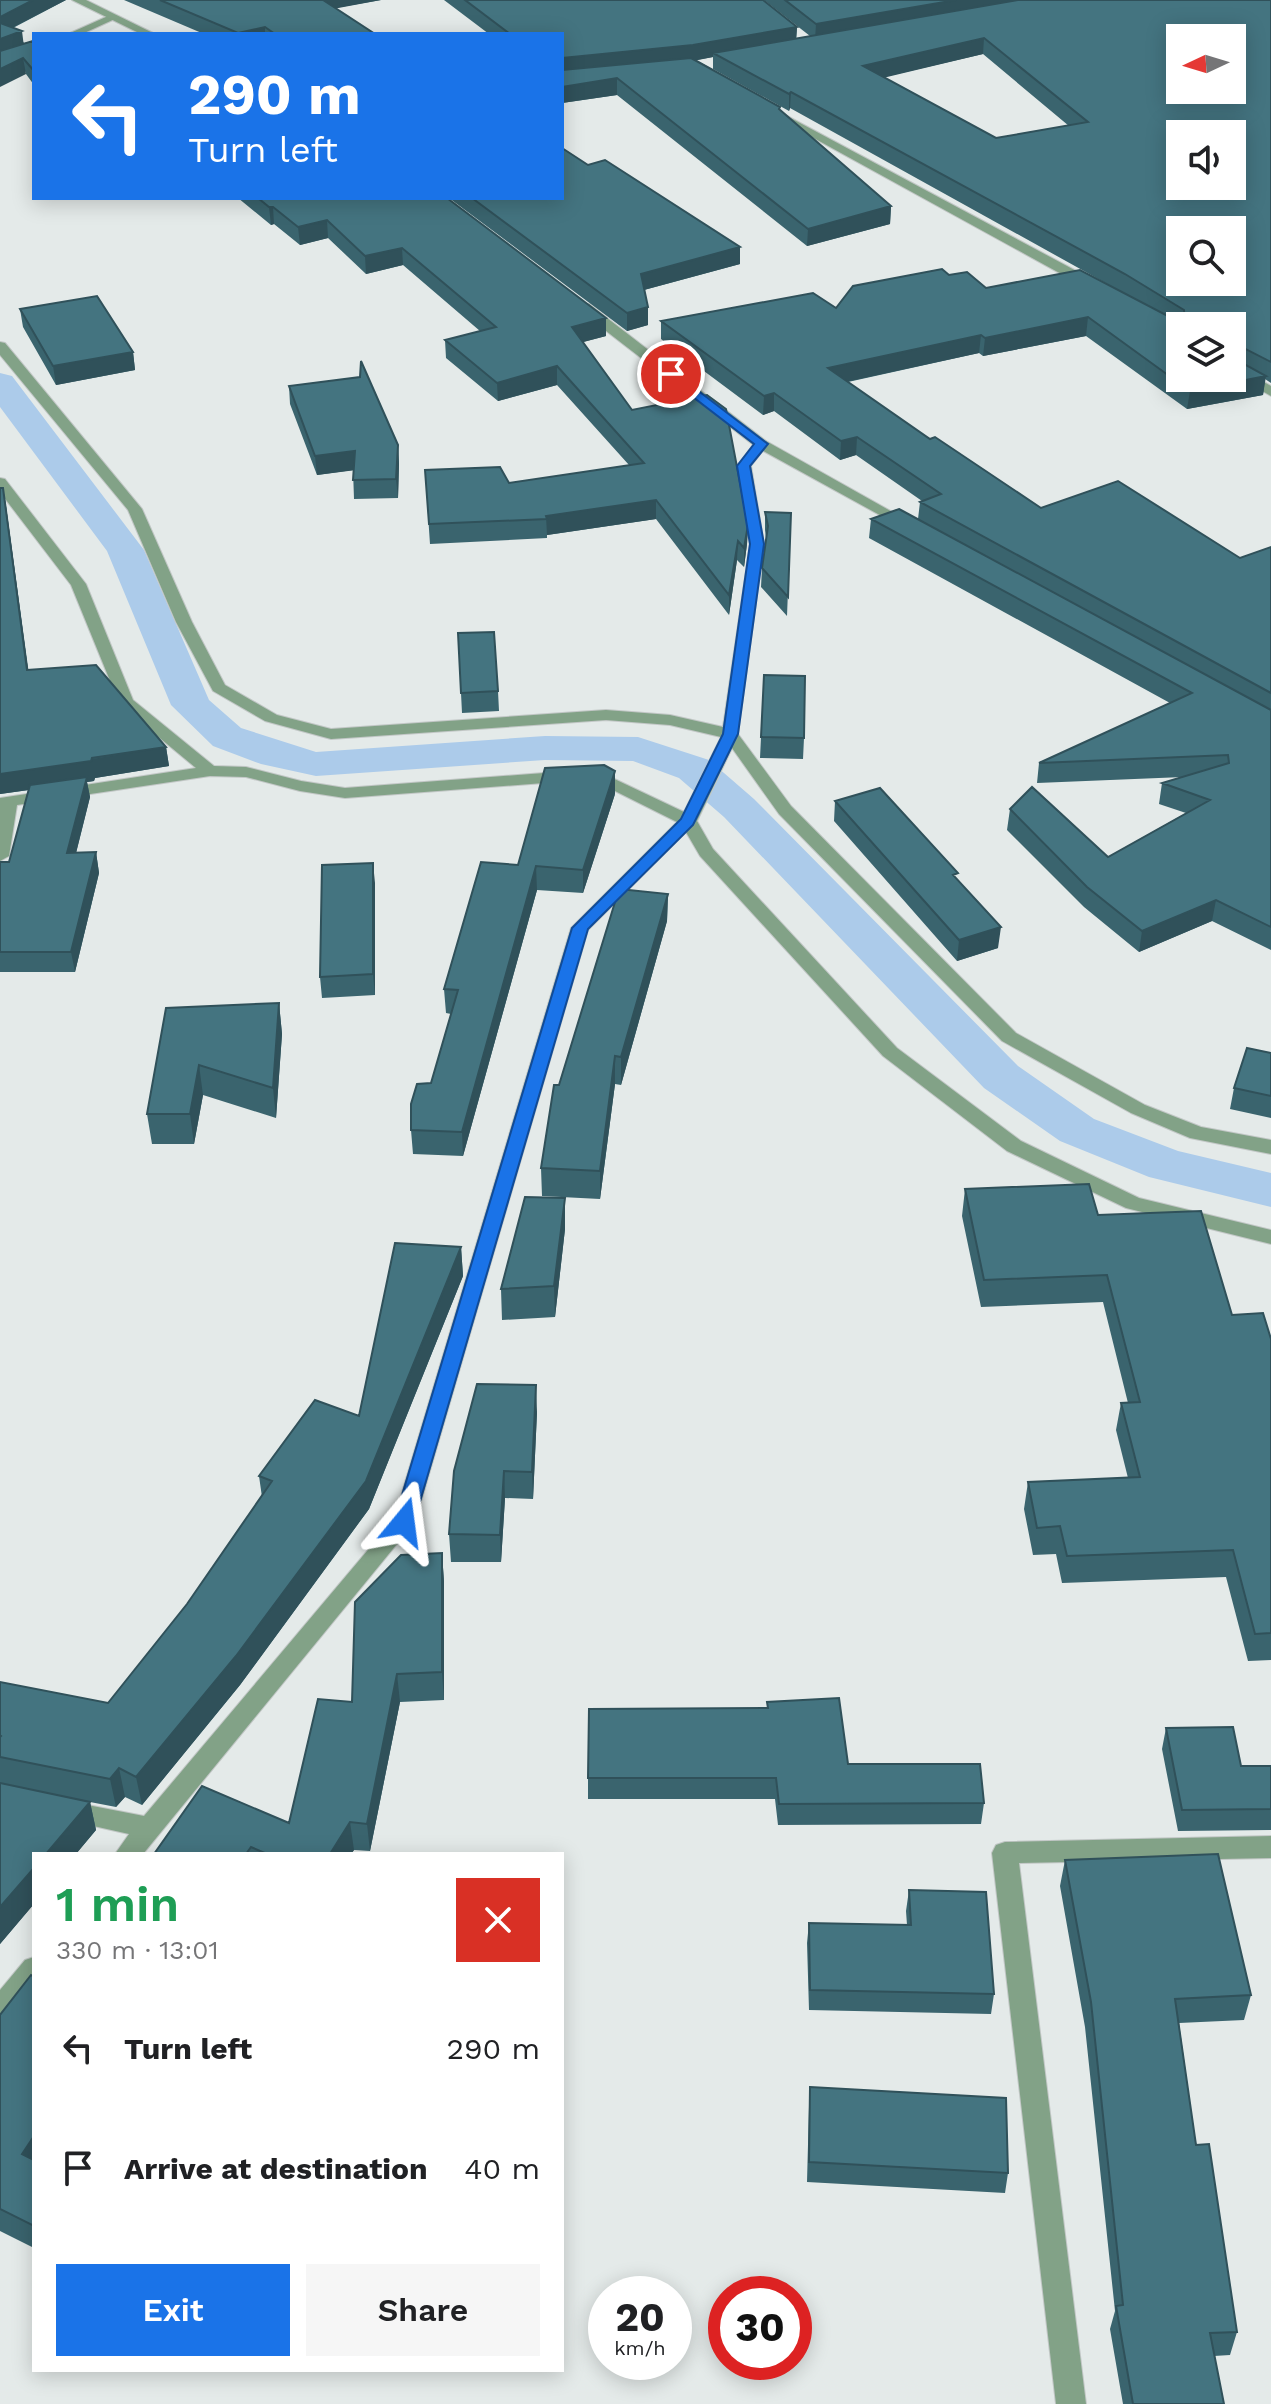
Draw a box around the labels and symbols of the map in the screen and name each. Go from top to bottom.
north arrow [1166,24,1246,104]
pin [637,340,705,408]
position arrow [362,1480,446,1564]
speed limit sign: 30 [708,2276,812,2380]

